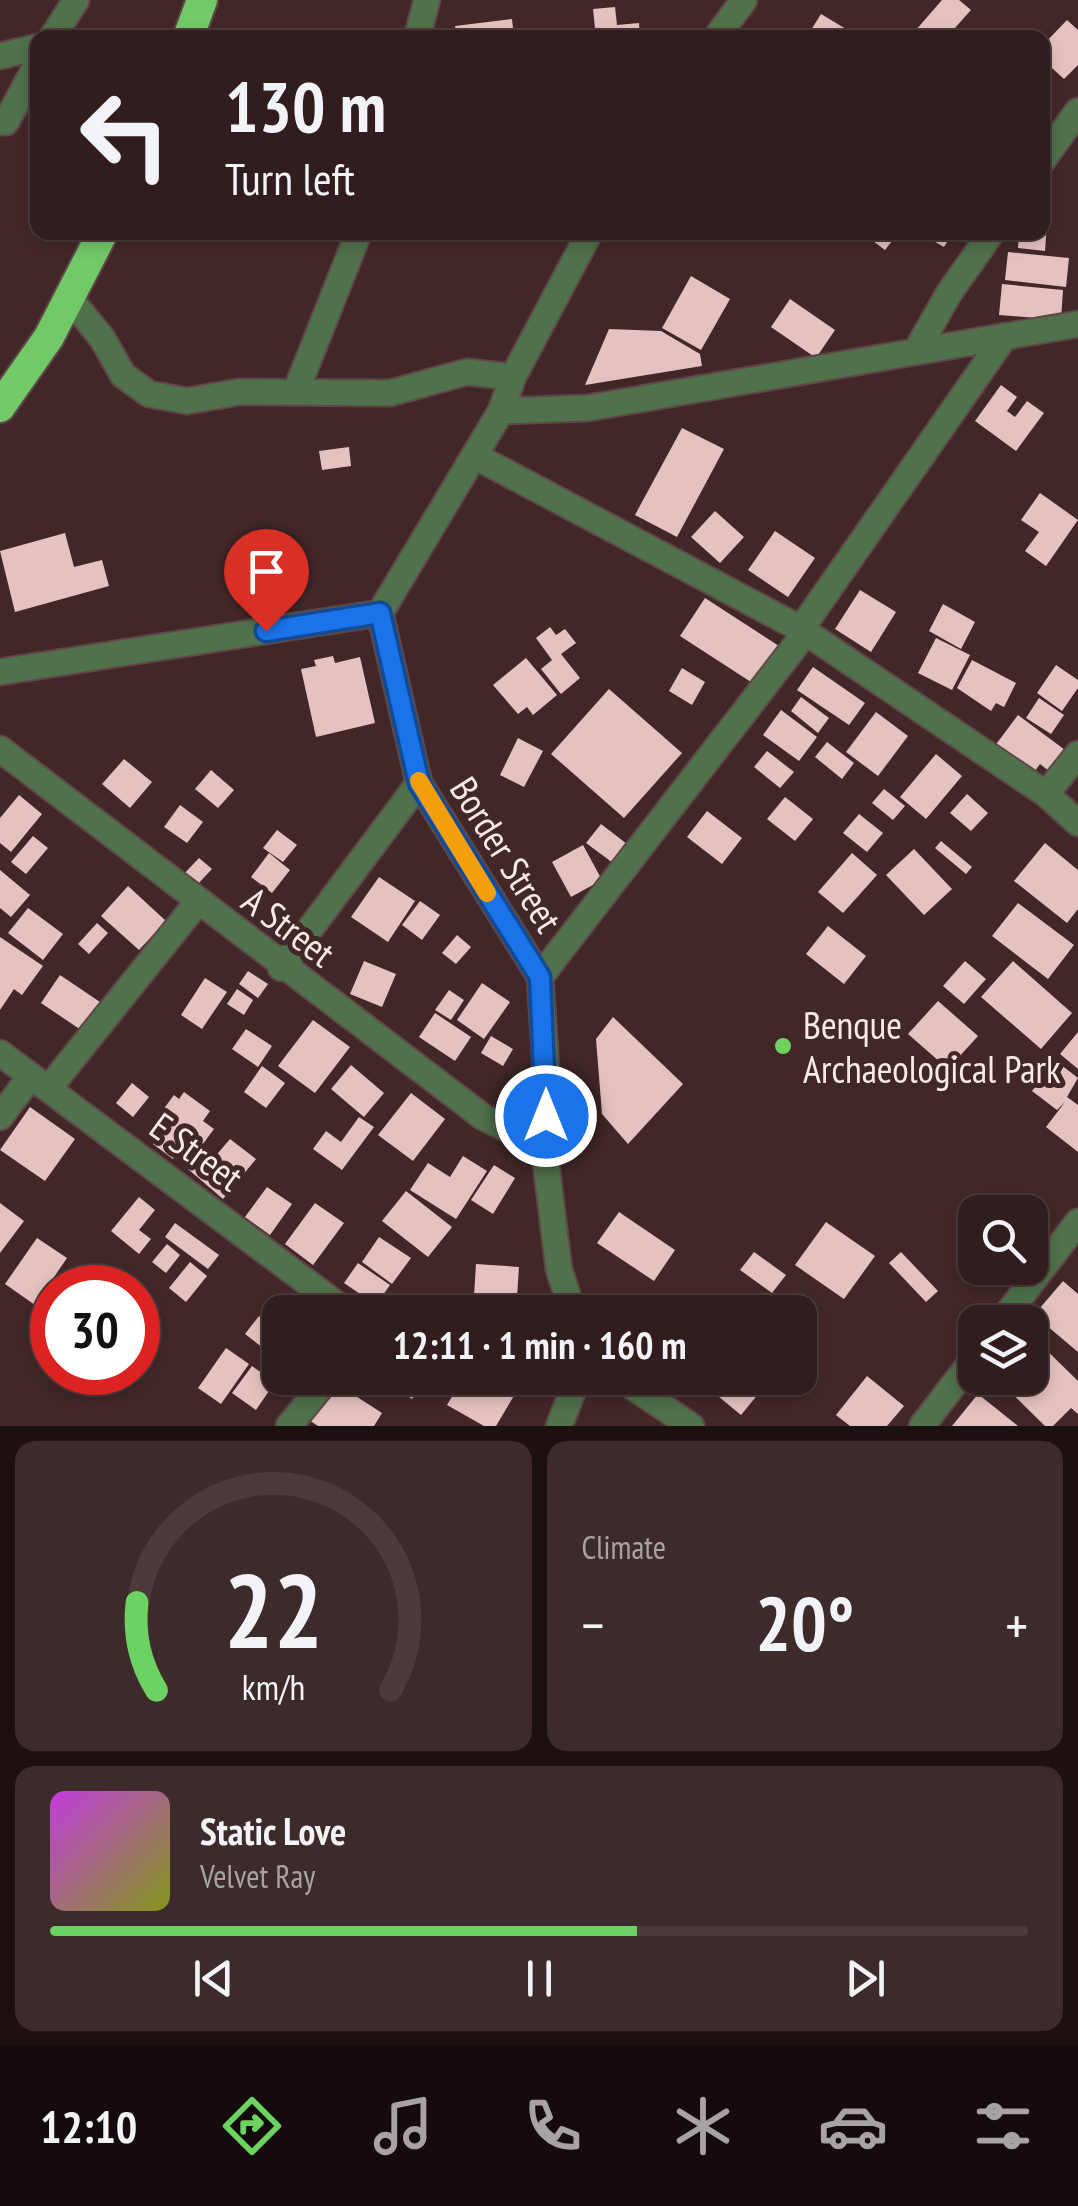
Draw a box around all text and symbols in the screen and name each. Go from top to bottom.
text: 130 m [225,61,386,151]
icon: left [60,70,190,200]
text: Turn left [225,149,355,207]
pin [224,529,309,632]
icon: arrive [239,544,294,599]
street label: Border Street [440,767,574,941]
street label: A Street [233,875,345,977]
place label: Benque Archaeological Park [803,1000,1061,1093]
marker: Benque Archaeological Park [772,1035,794,1057]
position arrow [494,1064,598,1168]
street label: E Street [141,1101,254,1201]
map controls [958,1195,1048,1395]
button: search [958,1195,1048,1285]
speed limit sign: 30 [30,1265,160,1395]
button: layers [958,1305,1048,1395]
text: 12:11 · 1 min · 160 m [393,1320,686,1369]
text: Climate [582,1526,666,1568]
text: 22 [224,1542,323,1677]
text: 20° [755,1575,854,1672]
text: − [582,1589,604,1660]
text: + [1005,1589,1028,1660]
text: km/h [242,1664,305,1710]
text: Static Love [200,1806,346,1855]
text: Velvet Ray [200,1855,315,1897]
icon: previous [186,1951,241,2006]
icon: pause [512,1951,567,2006]
icon: next [838,1951,893,2006]
icon: directions [217,2091,287,2161]
icon: music [368,2091,438,2161]
icon: phone [518,2091,588,2161]
icon: climate [668,2091,738,2161]
icon: car [818,2091,888,2161]
icon: filters [968,2091,1038,2161]
text: 12:10 [40,2097,137,2155]

